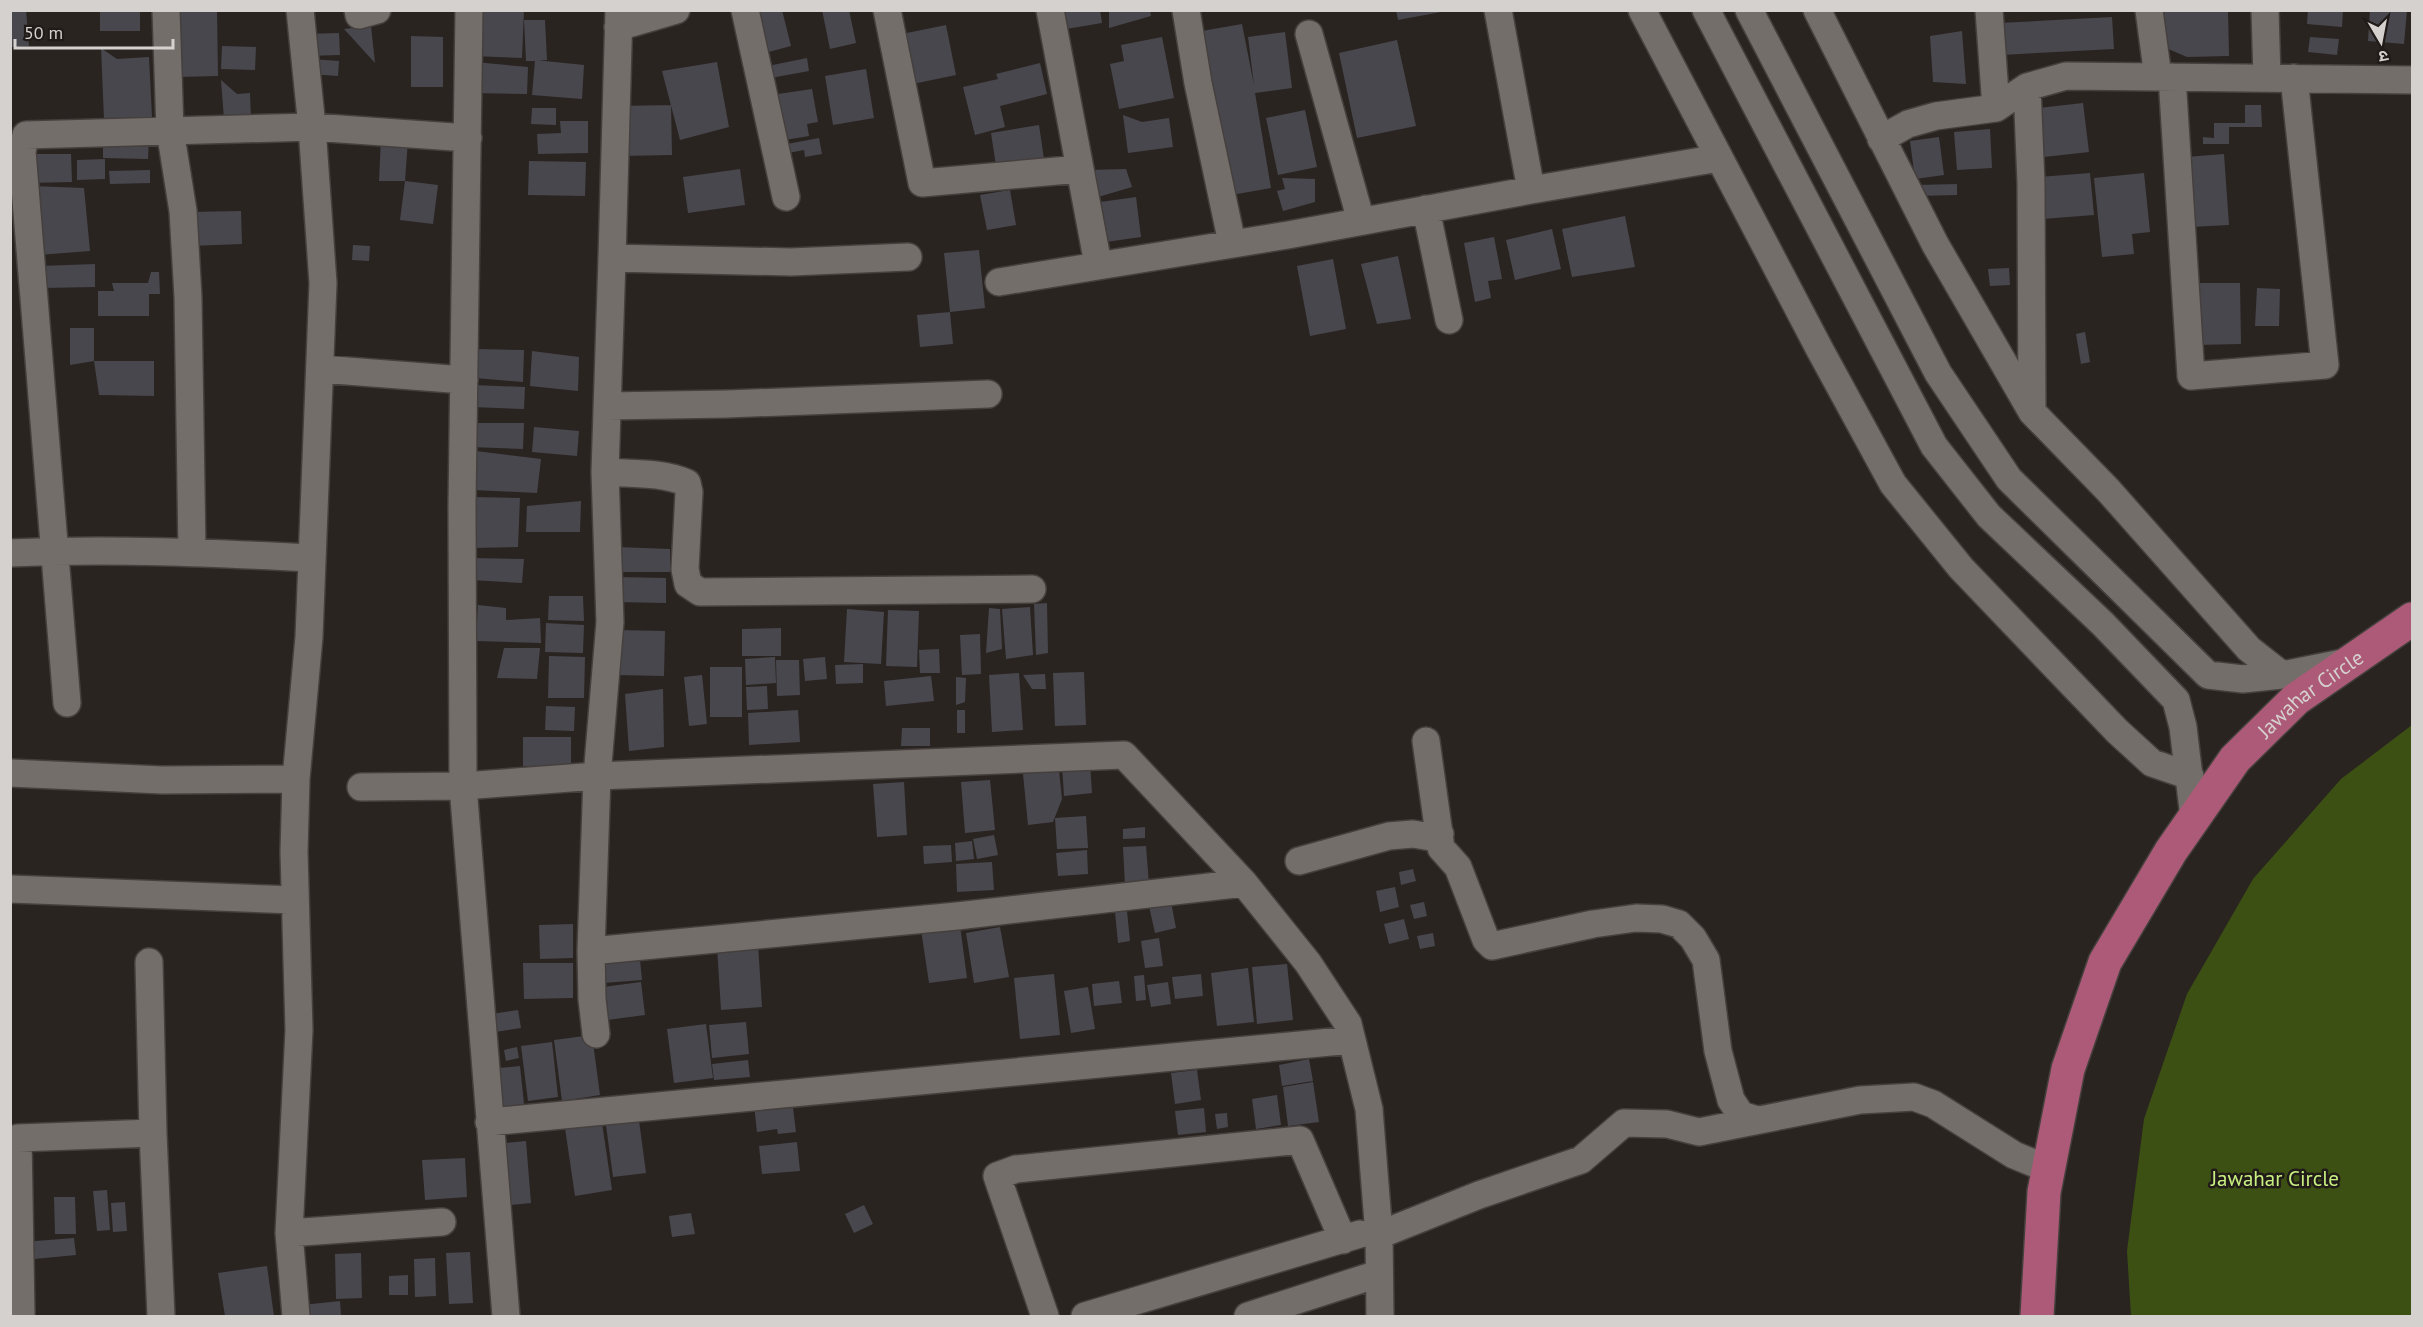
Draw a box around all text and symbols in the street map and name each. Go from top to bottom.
scale bar [15,12,172,50]
north arrow [2351,12,2411,72]
text: 50 m [24,21,63,44]
text: उ [2377,46,2390,68]
street label: Jawahar Circle [2250,643,2368,744]
park label: Jawahar Circle [2210,1165,2339,1192]

